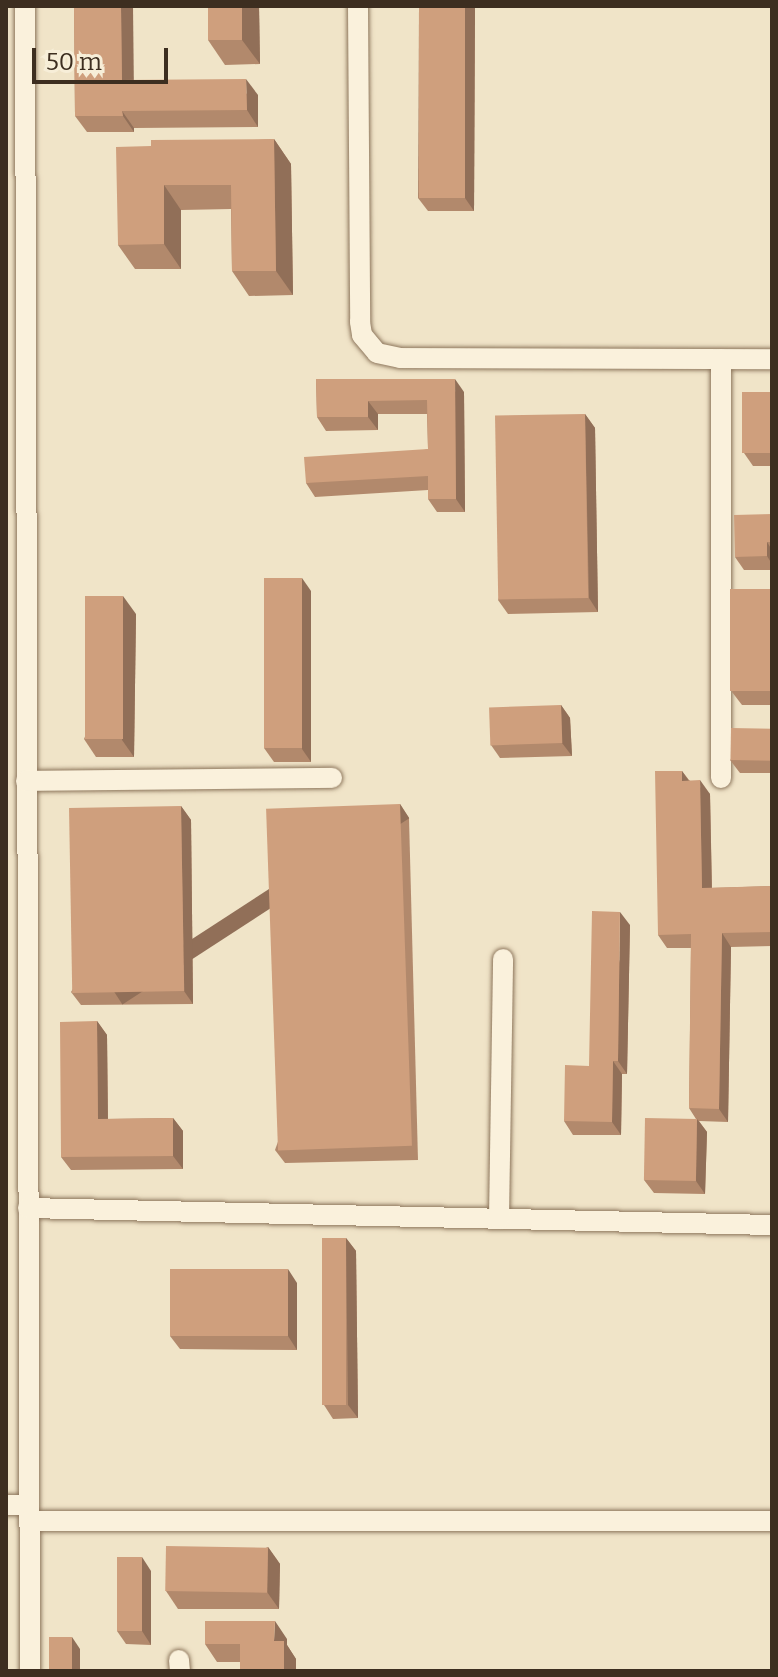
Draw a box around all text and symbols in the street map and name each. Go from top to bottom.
scale bar [36,32,172,82]
text: 50 m [46,48,102,76]

